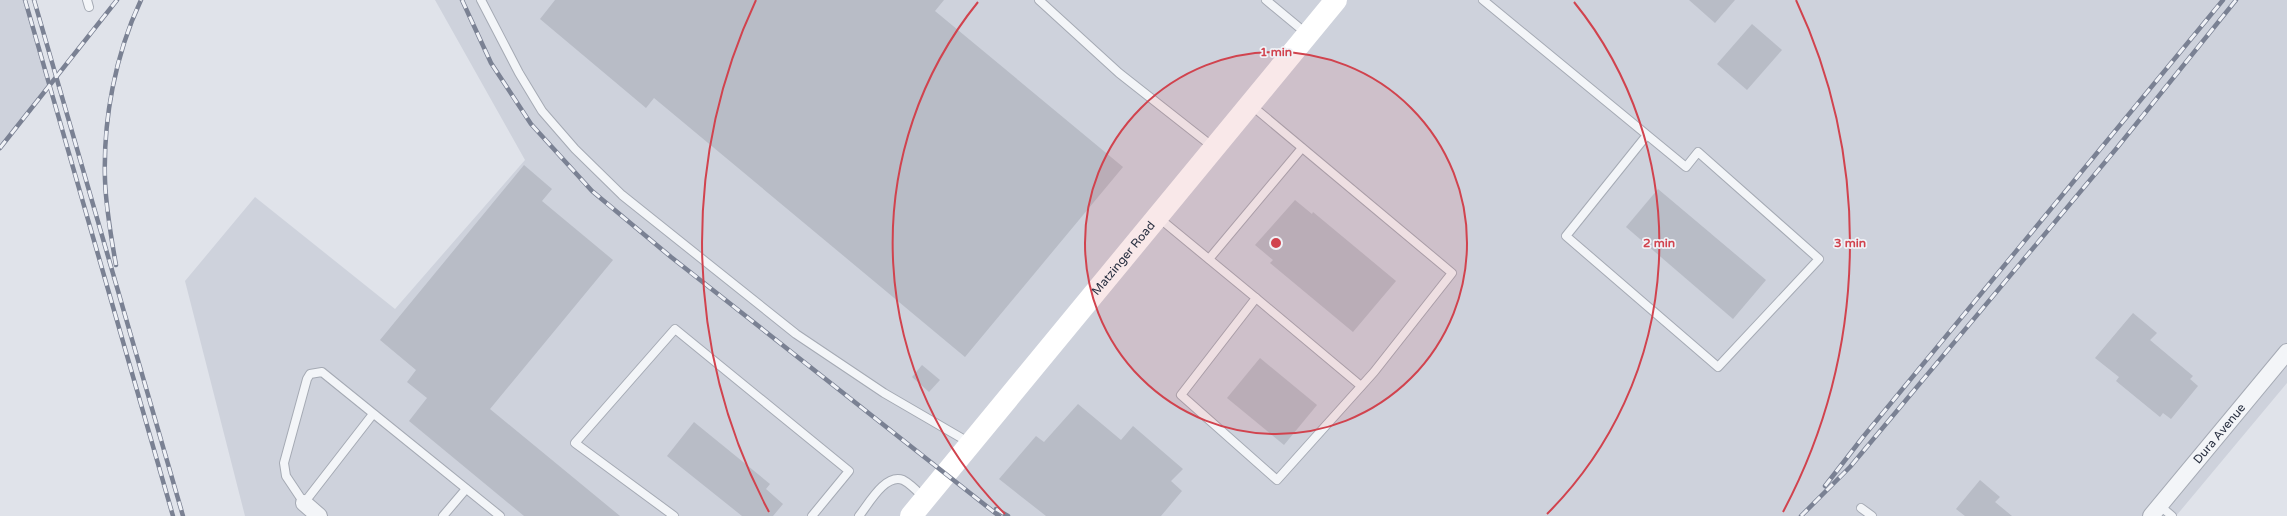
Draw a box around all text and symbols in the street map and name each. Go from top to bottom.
text: 1 min [1260,45,1292,59]
street label: Matzinger Road [1089,218,1158,298]
centre of rings [1269,236,1283,250]
text: 2 min [1643,236,1675,250]
text: 3 min [1834,236,1866,250]
street label: Dura Avenue [2190,401,2248,466]

